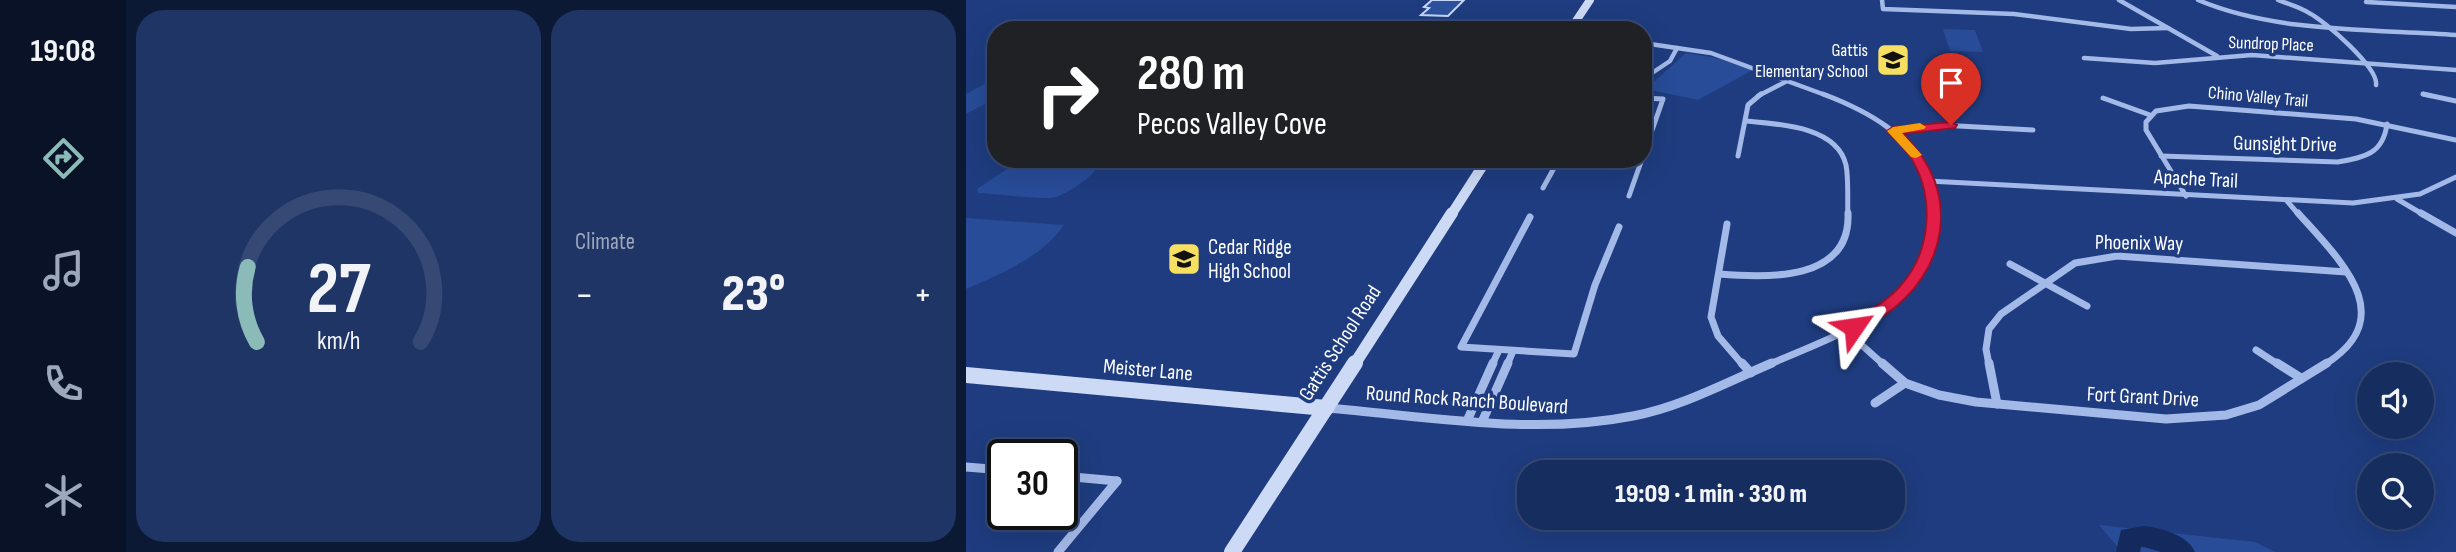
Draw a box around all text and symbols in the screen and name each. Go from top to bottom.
text: 19:08 [30,32,96,71]
street label: Sundrop Place [2228,32,2314,56]
place label: Gattis Elementary School [1755,40,1868,82]
school or university icon: Gattis Elementary School [1874,41,1912,79]
text: 280 m [1137,45,1245,104]
icon: right [1022,49,1113,140]
pin [1921,53,1981,125]
icon: arrive [1932,64,1970,102]
street label: Chino Valley Trail [2207,82,2309,112]
text: Pecos Valley Cove [1137,105,1327,144]
street label: Gunsight Drive [2233,131,2337,157]
icon: directions [39,134,88,183]
street label: Apache Trail [2152,164,2239,194]
text: Climate [575,228,635,256]
street label: Phoenix Way [2095,230,2183,256]
place label: Cedar Ridge High School [1208,235,1292,284]
school or university icon: Cedar Ridge High School [1165,240,1203,278]
icon: music [39,246,88,295]
text: 27 [307,246,371,334]
text: 23° [721,263,786,326]
text: − [575,273,594,318]
text: + [913,273,932,318]
street label: Gattis School Road [1294,281,1386,405]
position arrow [1817,290,1891,364]
text: km/h [317,326,360,357]
street label: Meister Lane [1102,354,1194,386]
icon: phone [39,359,88,408]
map controls [2357,362,2434,530]
button: sound [2357,362,2434,439]
street label: Round Rock Ranch Boulevard [1365,380,1569,420]
street label: Fort Grant Drive [2086,382,2200,412]
speed limit sign: 30 [987,439,1078,530]
button: search [2357,453,2434,530]
icon: climate [39,471,88,520]
text: 19:09 · 1 min · 330 m [1615,479,1807,510]

